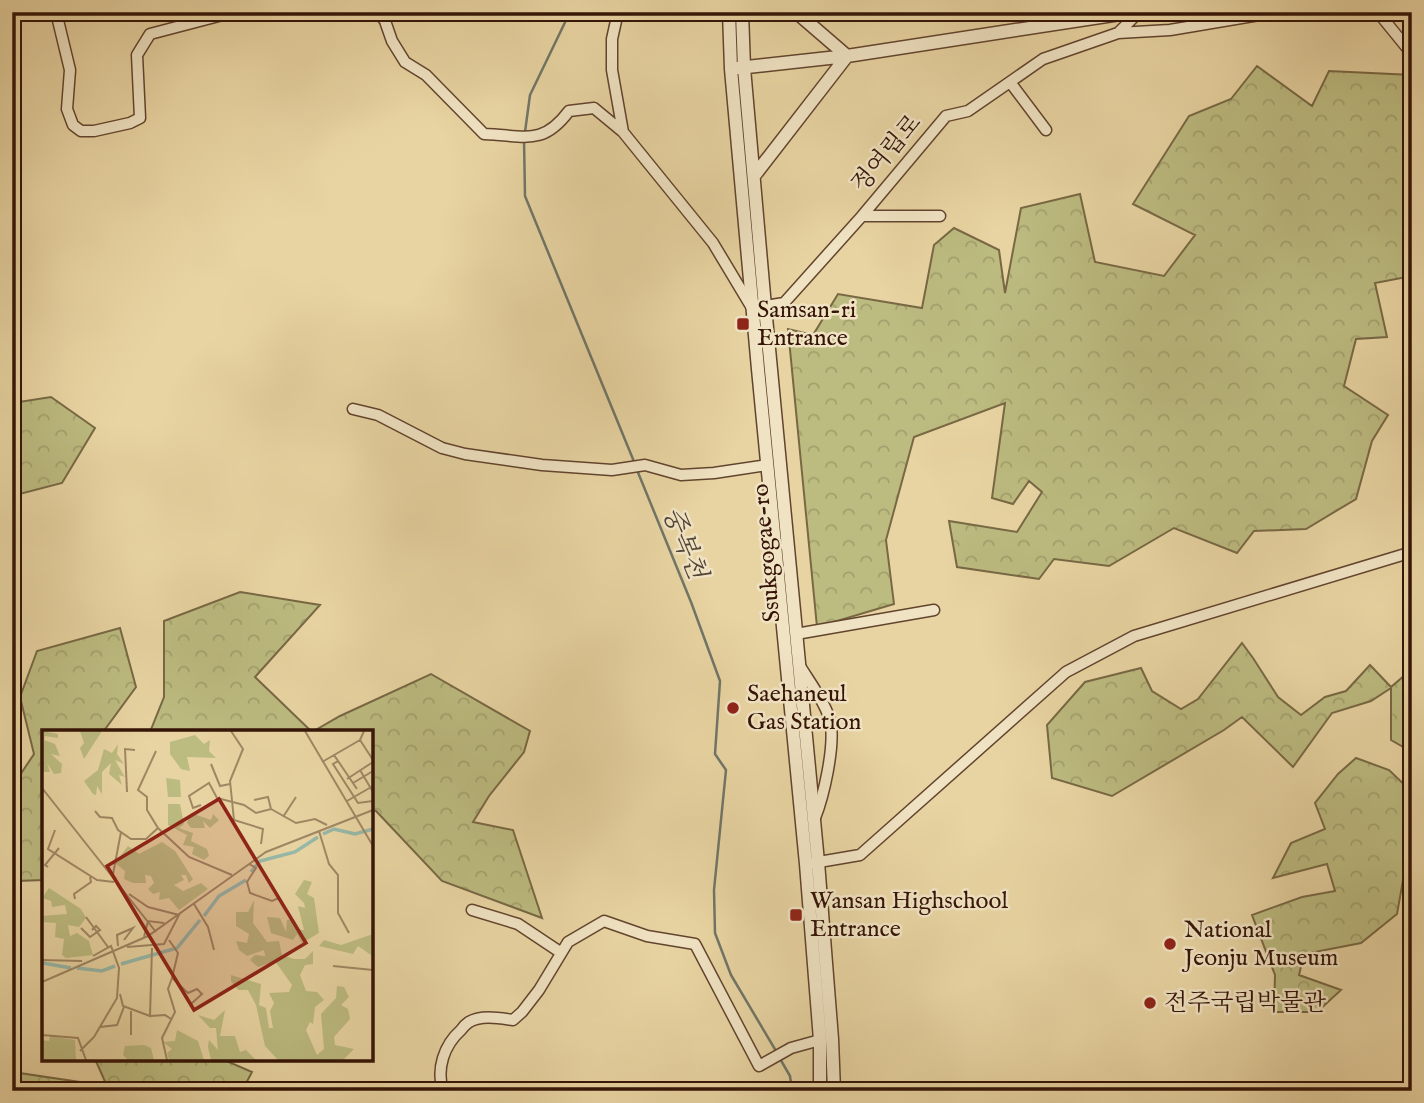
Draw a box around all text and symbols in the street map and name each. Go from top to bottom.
street label: 정여립로 [845,109,929,199]
place label: Samsan-ri Entrance [757,295,856,354]
marker: Samsan-ri Entrance [735,316,751,332]
street label: Ssukgogae-ro [745,482,789,624]
water label: 중복천 [655,502,714,586]
place label: Saehaneul Gas Station [747,679,861,738]
marker: Saehaneul Gas Station [725,700,741,716]
inset map [42,730,373,1061]
place label: Wansan Highschool Entrance [810,886,1008,945]
marker: Wansan Highschool Entrance [788,907,804,923]
place label: National Jeonju Museum [1181,915,1338,974]
marker: National Jeonju Museum [1162,936,1178,952]
place label: 전주국립박물관 [1164,988,1326,1019]
marker: 전주국립박물관 [1142,995,1158,1011]

